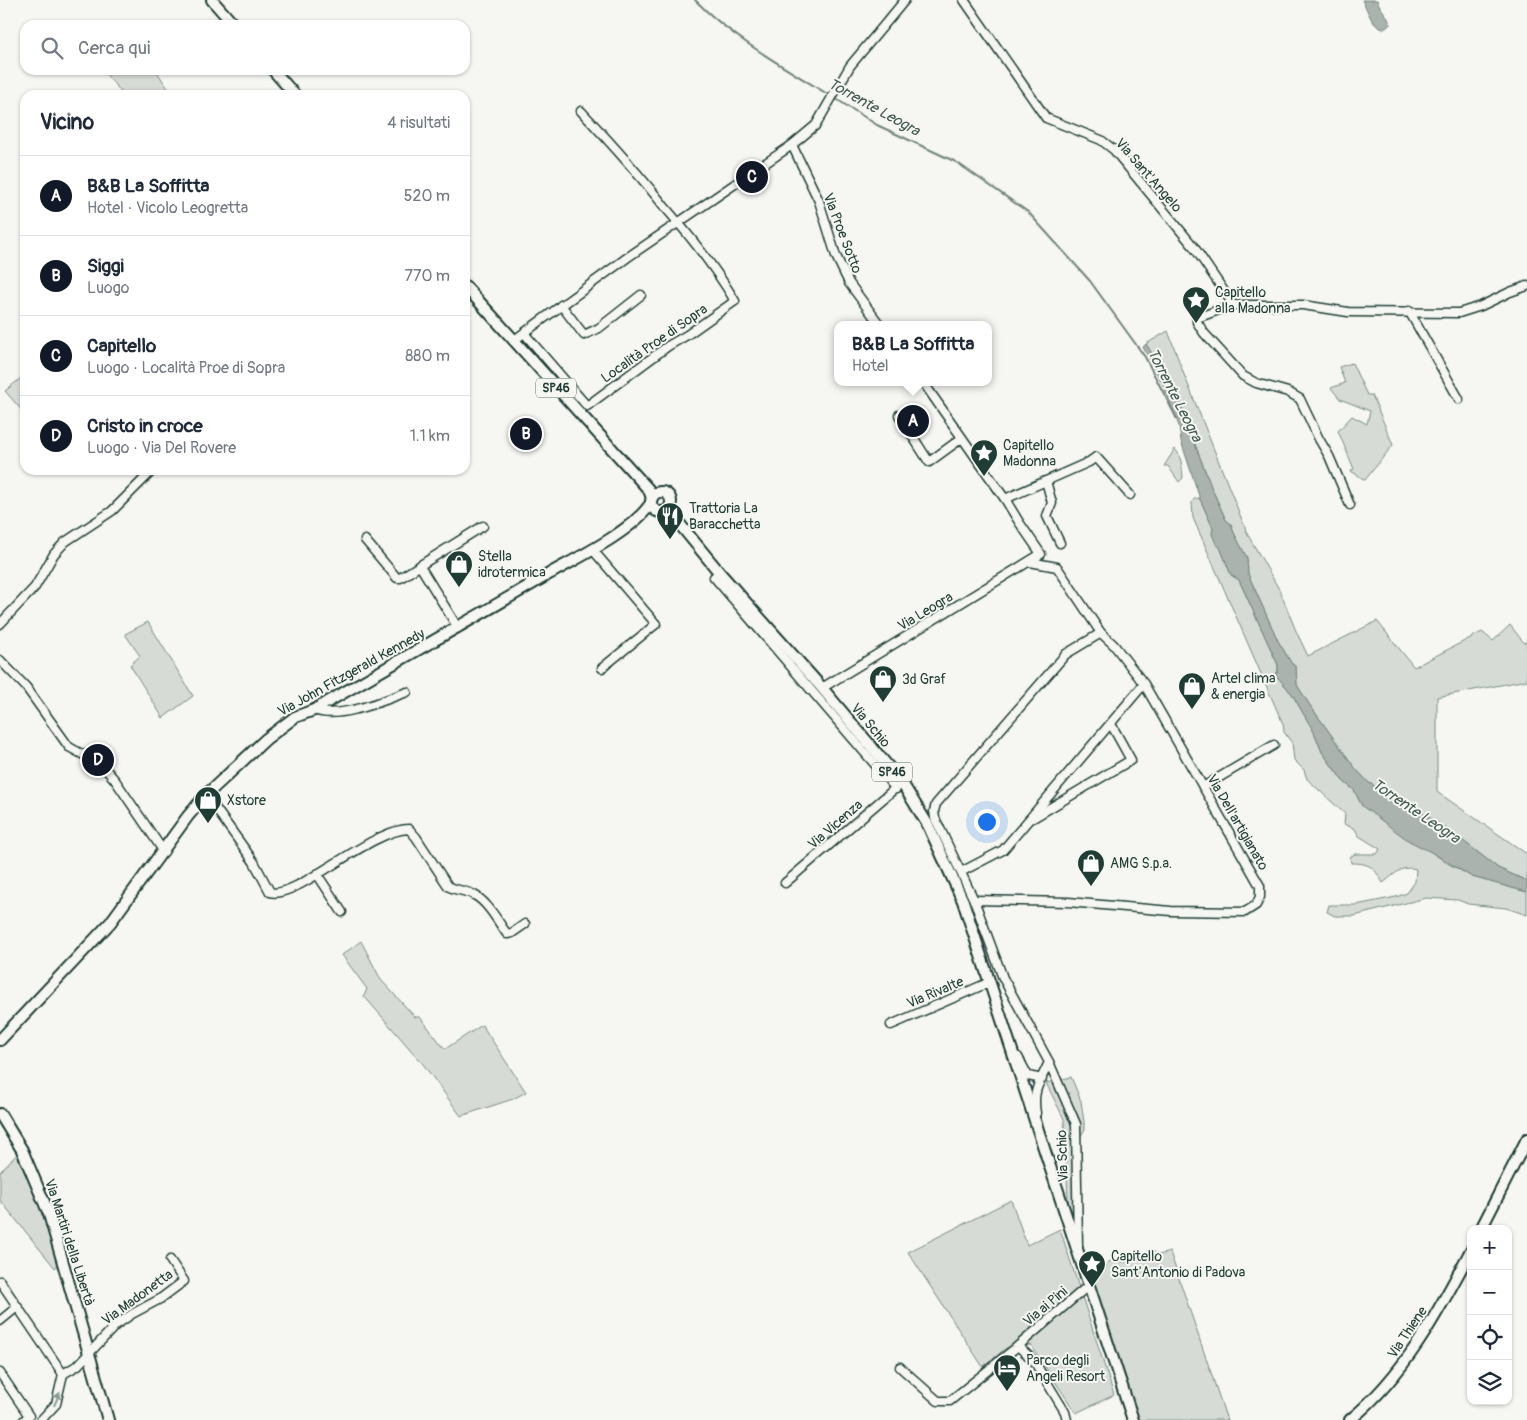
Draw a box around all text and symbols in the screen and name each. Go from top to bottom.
search box [20,20,470,75]
icon: search [38,34,66,62]
text: Cerca qui [78,36,150,60]
water label: Torrente Leogra [825,74,924,141]
text: Vicino [40,109,94,136]
text: 4 risultati [387,113,450,133]
street label: Via Sant'Angelo [1112,135,1186,216]
pin: C [736,158,768,196]
text: B&B La Soffitta [87,174,209,198]
text: A [51,186,61,206]
text: 520 m [404,186,450,206]
street label: Via Proe Sotto [819,191,866,276]
text: Hotel · Vicolo Leogretta [87,198,248,218]
text: Siggi [87,254,124,278]
text: B [51,266,61,286]
text: 770 m [404,266,450,286]
text: Luogo [87,278,129,298]
place label: Capitello alla Madonna [1215,284,1291,317]
place icon: Capitello alla Madonna [1181,285,1211,324]
street label: Località Proe di Sopra [598,300,711,386]
popup [834,321,992,386]
text: B&B La Soffitta [852,332,974,356]
text: Capitello [87,334,156,358]
water label: Torrente Leogra [1143,345,1207,446]
text: C [51,346,61,366]
text: 880 m [405,346,450,366]
text: Hotel [852,356,889,376]
text: Luogo · Località Proe di Sopra [87,358,285,378]
road number: SP46 [536,378,576,398]
pin: A [897,402,929,440]
text: Cristo in croce [87,414,203,438]
pin: B [510,415,542,453]
text: D [51,426,61,446]
text: 1.1 km [410,426,450,446]
place label: Capitello Madonna [1003,437,1056,470]
text: Luogo · Via Del Rovere [87,438,236,458]
place icon: Capitello Madonna [969,438,999,477]
place label: Trattoria La Baracchetta [689,500,760,533]
restaurant icon: Trattoria La Baracchetta [655,501,685,540]
place label: Stella idrotermica [478,548,546,581]
shop icon: Stella idrotermica [444,549,474,588]
street label: Via Leogra [895,588,956,634]
street label: Via John Fitzgerald Kennedy [275,625,428,720]
shop icon: 3d Graf [868,664,898,703]
place label: Artel clima & energia [1211,670,1276,703]
place label: 3d Graf [902,671,946,688]
shop icon: Artel clima & energia [1177,671,1207,710]
street label: Via Schio [847,700,894,751]
pin: D [82,741,114,779]
road number: SP46 [872,762,912,782]
street label: Via Dell'artigianato [1203,771,1272,874]
water label: Torrente Leogra [1368,775,1464,848]
shop icon: Xstore [193,785,223,824]
place label: Xstore [227,792,266,809]
street label: Via Vicenza [805,796,866,853]
your location [974,809,1000,835]
shop icon: AMG S.p.a. [1076,848,1106,887]
place label: AMG S.p.a. [1110,855,1172,872]
street label: Via Rivalte [904,973,966,1012]
street label: Via Schio [1053,1129,1072,1182]
street label: Via Martiri della Libertà [41,1177,98,1308]
map controls [1467,1225,1512,1405]
button: + [1467,1225,1512,1270]
place label: Capitello Sant'Antonio di Padova [1111,1248,1245,1281]
place icon: Capitello Sant'Antonio di Padova [1077,1249,1107,1288]
street label: Via Madonetta [98,1266,176,1329]
button: − [1467,1270,1512,1315]
street label: Via ai Pini [1020,1283,1071,1330]
street label: Via Thiene [1384,1303,1431,1361]
button: locate [1467,1315,1512,1360]
place label: Parco degli Angeli Resort [1026,1352,1106,1385]
hotel icon: Parco degli Angeli Resort [992,1353,1022,1392]
button: layers [1467,1360,1512,1405]
one-way arrow [53,1392,61,1406]

